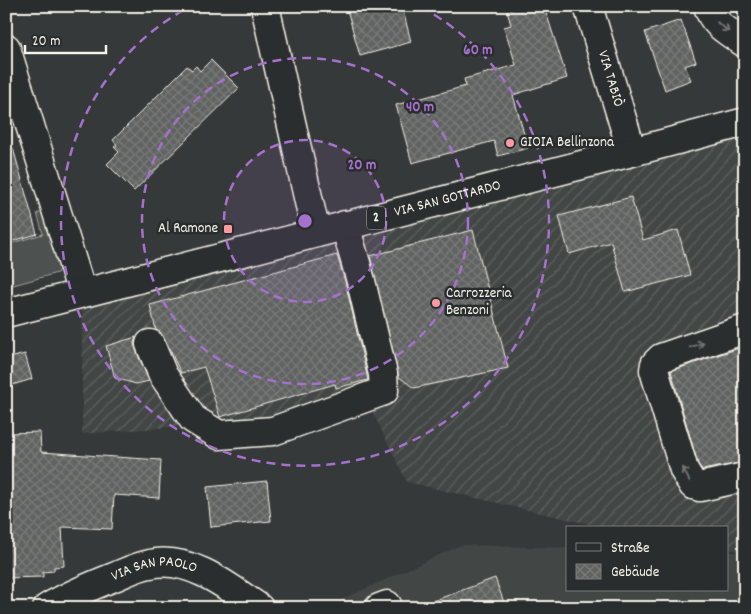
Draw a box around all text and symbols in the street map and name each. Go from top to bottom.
scale bar [25,22,106,54]
one-way arrow [716,22,729,33]
text: 20 m [32,31,60,53]
text: 60 m [463,40,493,62]
street label: VIA TABIÒ [591,48,629,110]
text: 40 m [406,97,434,119]
place label: GIOIA Bellinzona [520,132,615,154]
marker: GIOIA Bellinzona [504,137,516,149]
text: 20 m [348,155,376,177]
street label: VIA SAN GOTTARDO [392,175,503,224]
road number: 2 [367,207,385,230]
centre of rings [296,212,314,230]
place label: Al Ramone [158,218,218,240]
marker: Al Ramone [222,223,234,235]
place label: Carrozzeria Benzoni [446,283,513,322]
marker: Carrozzeria Benzoni [430,297,442,309]
one-way arrow [689,340,704,349]
one-way arrow [681,467,691,482]
legend [566,526,728,592]
text: Straße [611,538,650,560]
street label: VIA SAN PAOLO [108,551,200,588]
text: Gebäude [611,562,660,584]

